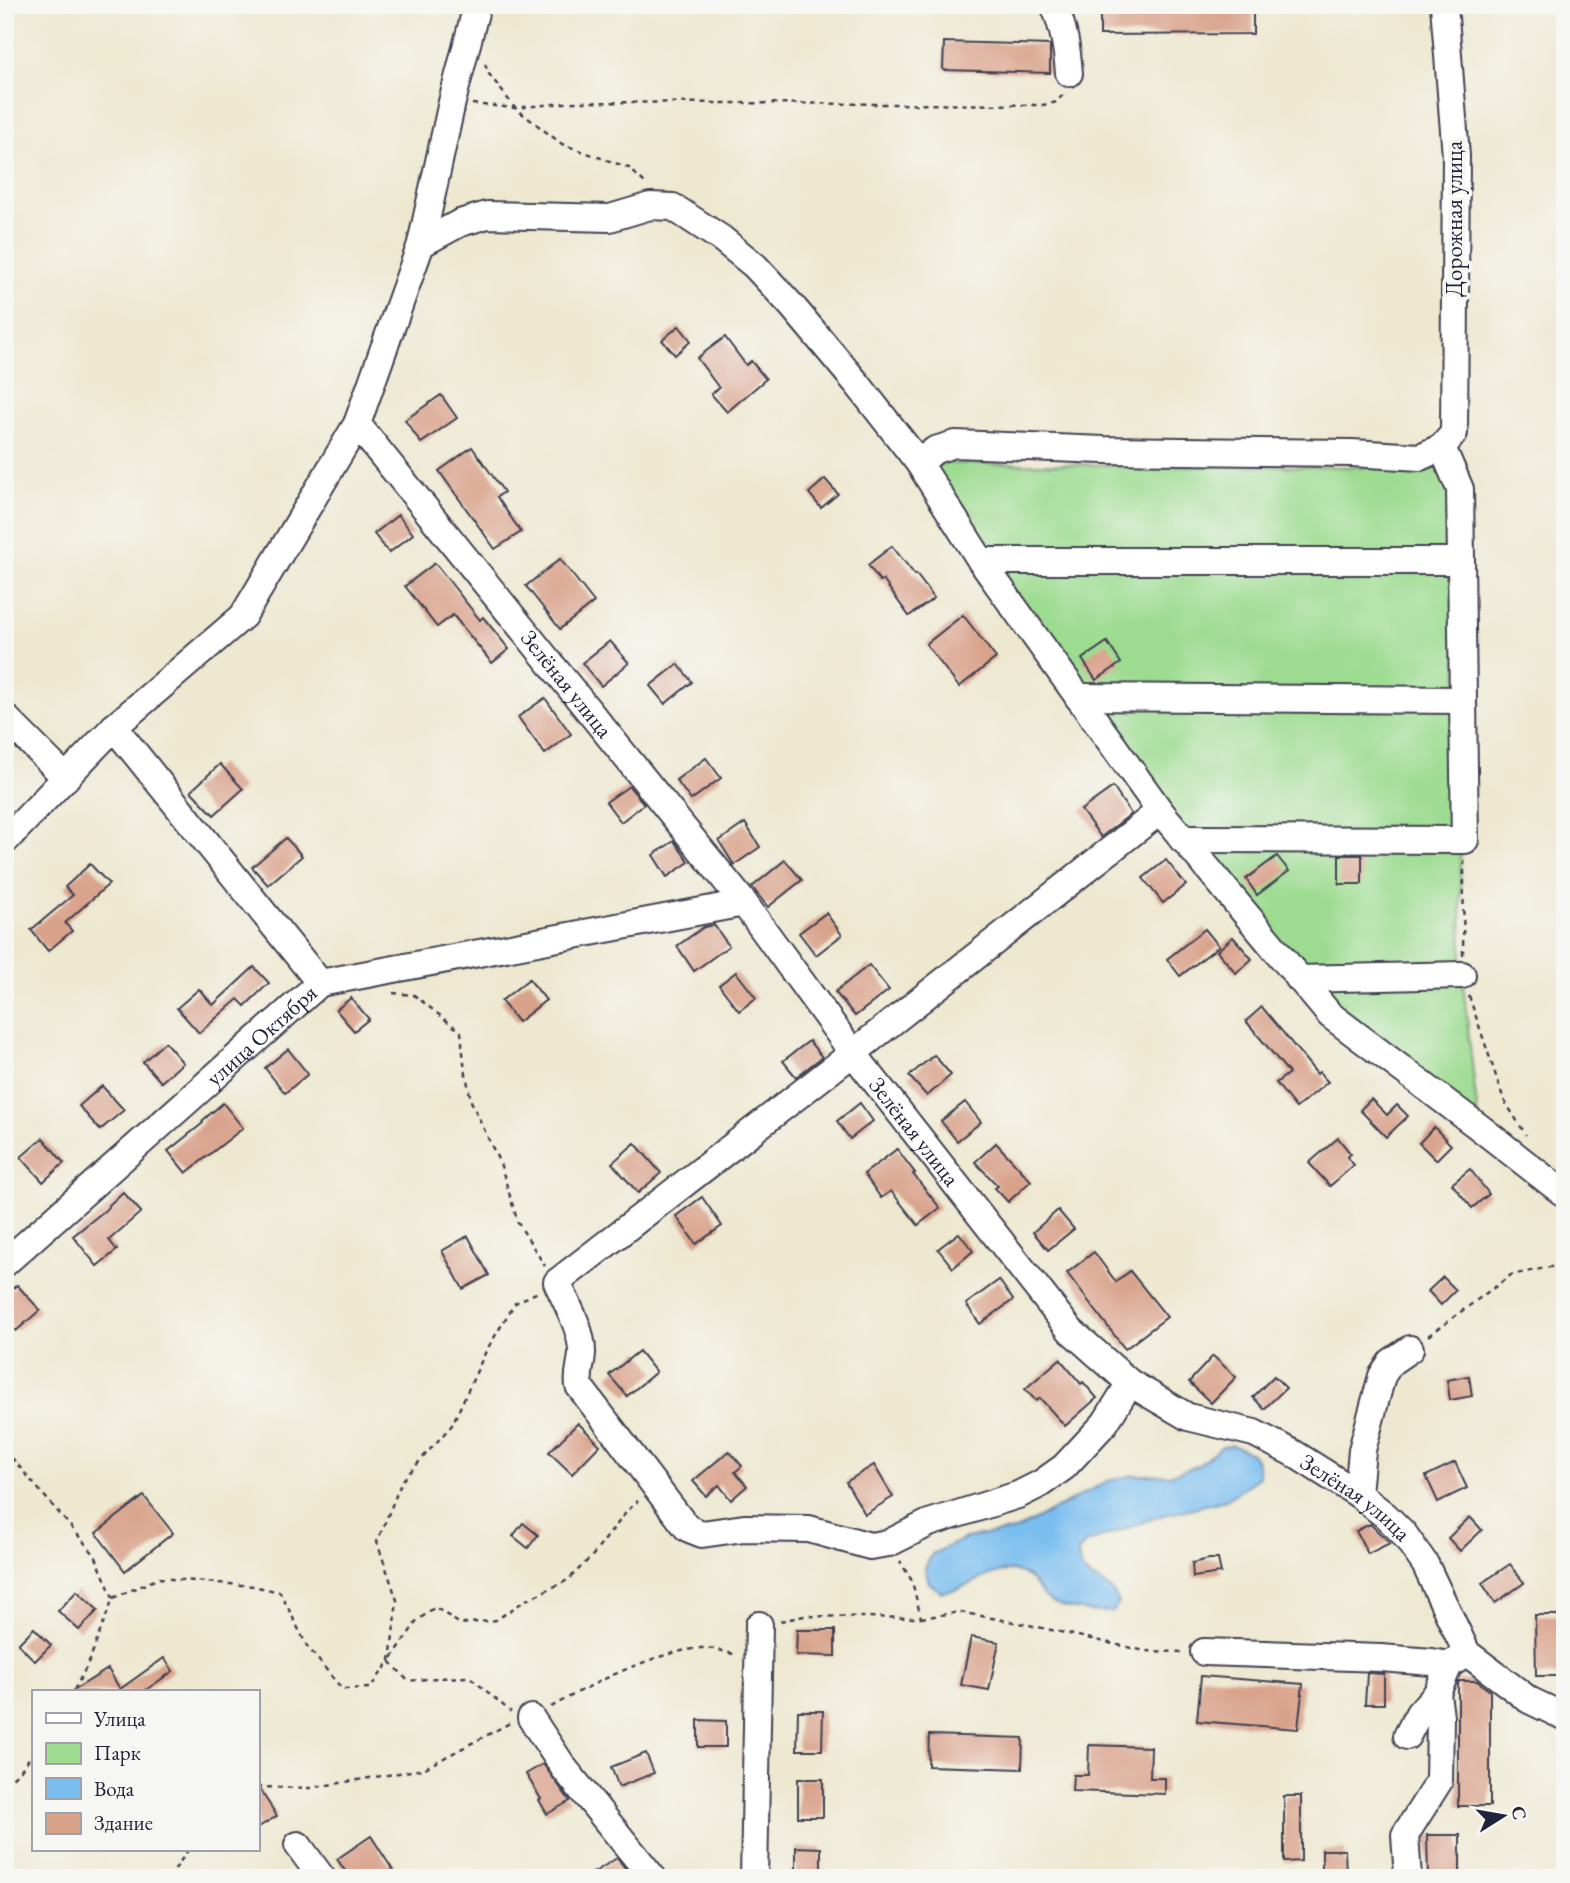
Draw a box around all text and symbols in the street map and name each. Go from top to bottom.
street label: Дорожная улица [1439,140,1469,297]
street label: Зелёная улица [514,624,620,745]
street label: улица Октября [200,978,323,1092]
street label: Зелёная улица [862,1071,967,1193]
street label: Зелёная улица [1295,1446,1418,1548]
legend [32,1690,259,1852]
text: Улица [93,1705,146,1732]
text: Парк [94,1739,141,1766]
text: Вода [94,1775,135,1802]
north arrow [1468,1782,1538,1852]
text: С [1506,1804,1533,1822]
text: Здание [94,1809,153,1836]

